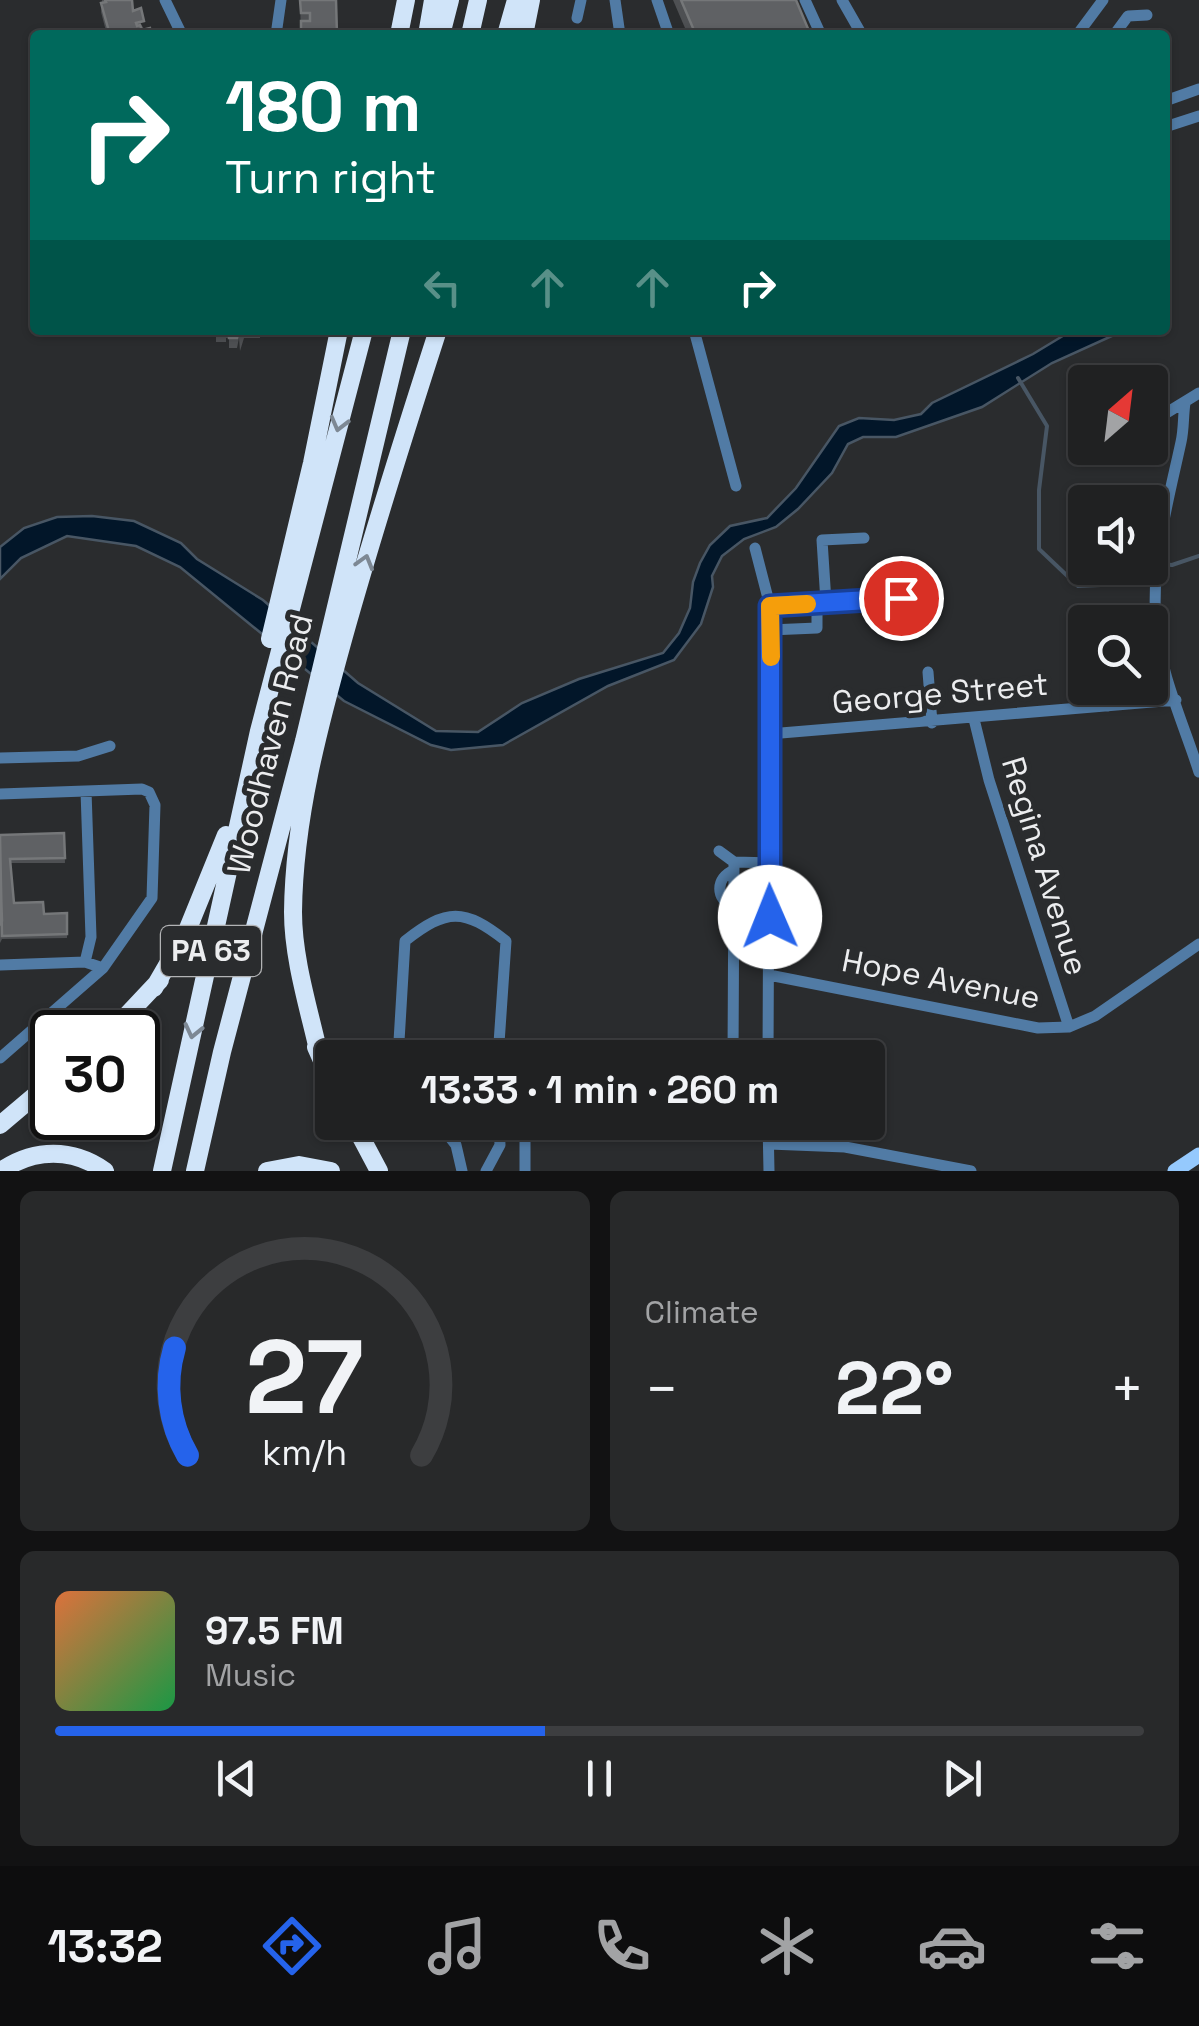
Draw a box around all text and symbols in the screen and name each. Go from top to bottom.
text: 180 m [225,62,422,151]
icon: right [60,70,190,200]
text: Turn right [225,149,436,206]
icon: left [415,260,470,315]
icon: ahead [520,260,575,315]
icon: ahead [625,260,680,315]
icon: right [730,260,785,315]
north arrow [1068,365,1168,465]
map controls [1068,365,1168,705]
one-way arrow [330,415,351,432]
button: sound [1068,485,1168,585]
one-way arrow [353,554,374,571]
pin [859,556,944,641]
icon: arrive [874,571,929,626]
button: search [1068,605,1168,705]
street label: Woodhaven Road [218,610,322,878]
street label: George Street [830,664,1050,722]
street label: Regina Avenue [993,752,1097,980]
position arrow [718,865,822,969]
road number: PA 63 [161,926,261,976]
street label: Hope Avenue [838,940,1044,1018]
speed limit sign: 30 [30,1010,160,1140]
one-way arrow [184,1022,205,1039]
text: 13:33 · 1 min · 260 m [421,1066,779,1114]
text: Climate [645,1292,759,1332]
text: 27 [246,1311,364,1443]
text: 22° [835,1340,954,1436]
text: − [645,1354,679,1424]
text: + [1110,1354,1144,1424]
text: km/h [262,1430,347,1475]
text: 97.5 FM [205,1607,344,1655]
text: Music [205,1655,296,1695]
icon: previous [209,1751,264,1806]
icon: pause [572,1751,627,1806]
icon: next [935,1751,990,1806]
icon: directions [257,1911,327,1981]
icon: music [422,1911,492,1981]
icon: phone [587,1911,657,1981]
icon: climate [752,1911,822,1981]
icon: car [917,1911,987,1981]
icon: filters [1082,1911,1152,1981]
text: 13:32 [47,1918,163,1975]

